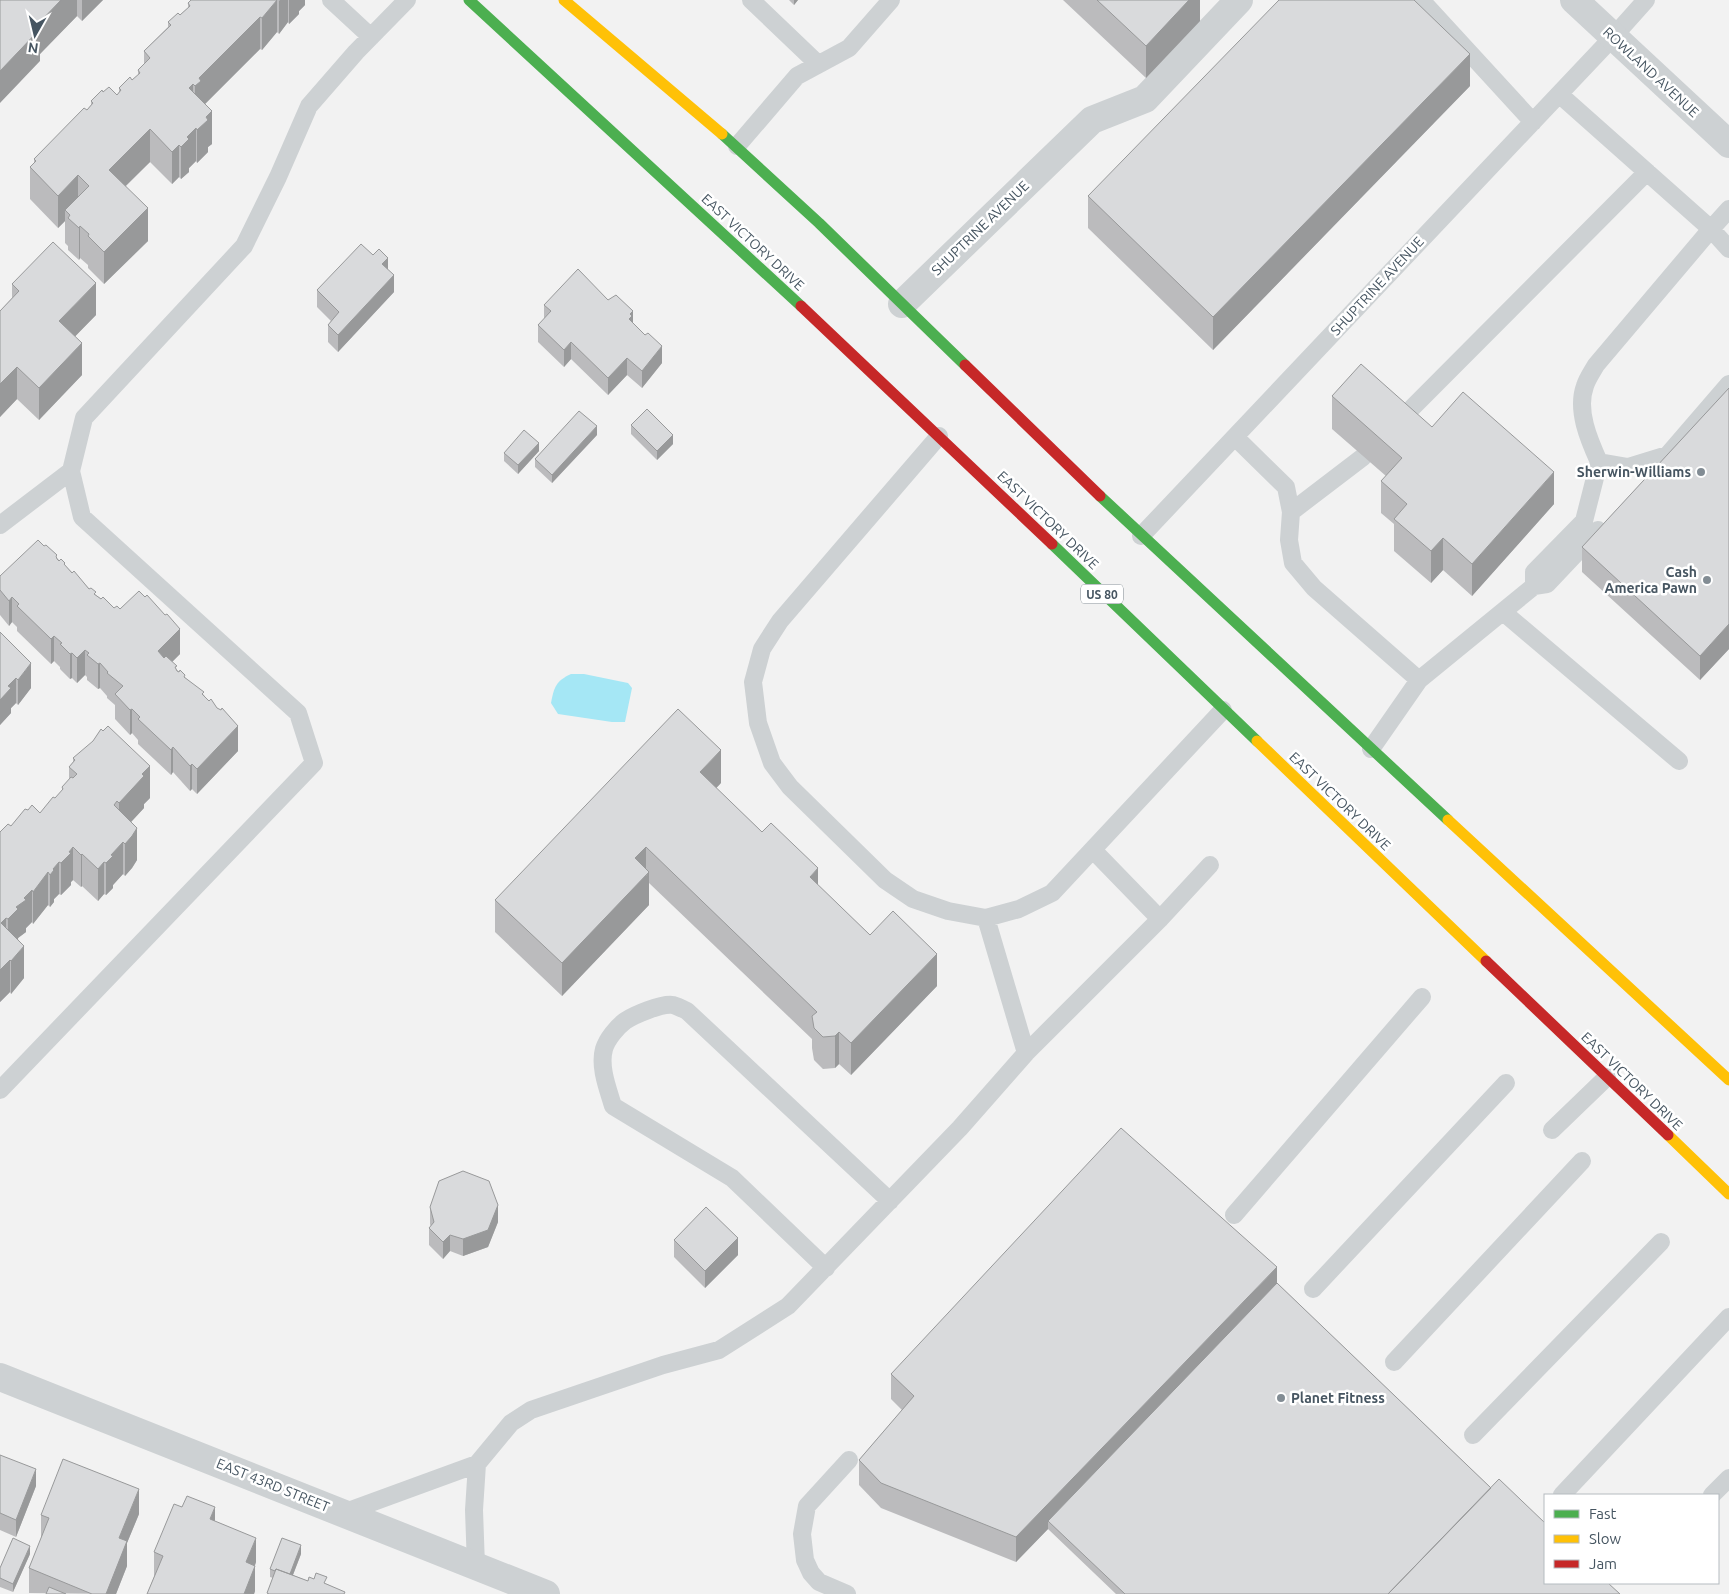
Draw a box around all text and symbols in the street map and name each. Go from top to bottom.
north arrow [10,10,60,60]
street label: ROWLAND AVENUE [1600,24,1702,120]
text: N [27,39,39,57]
street label: SHUPTRINE AVENUE [928,177,1032,278]
street label: EAST VICTORY DRIVE [698,190,808,294]
street label: SHUPTRINE AVENUE [1327,233,1427,339]
place label: Sherwin-Williams [1577,464,1691,480]
marker: Sherwin-Williams [1695,466,1707,478]
street label: EAST VICTORY DRIVE [994,468,1102,572]
place label: Cash America Pawn [1605,564,1697,596]
marker: Cash America Pawn [1701,574,1713,586]
road number: US 80 [1081,584,1123,604]
street label: EAST VICTORY DRIVE [1286,749,1394,853]
street label: EAST VICTORY DRIVE [1578,1029,1686,1133]
place label: Planet Fitness [1291,1390,1385,1406]
marker: Planet Fitness [1275,1392,1287,1404]
street label: EAST 43RD STREET [214,1455,332,1515]
legend [1544,1494,1719,1584]
text: Fast [1589,1505,1617,1522]
text: Slow [1589,1530,1622,1547]
text: Jam [1589,1555,1617,1572]

